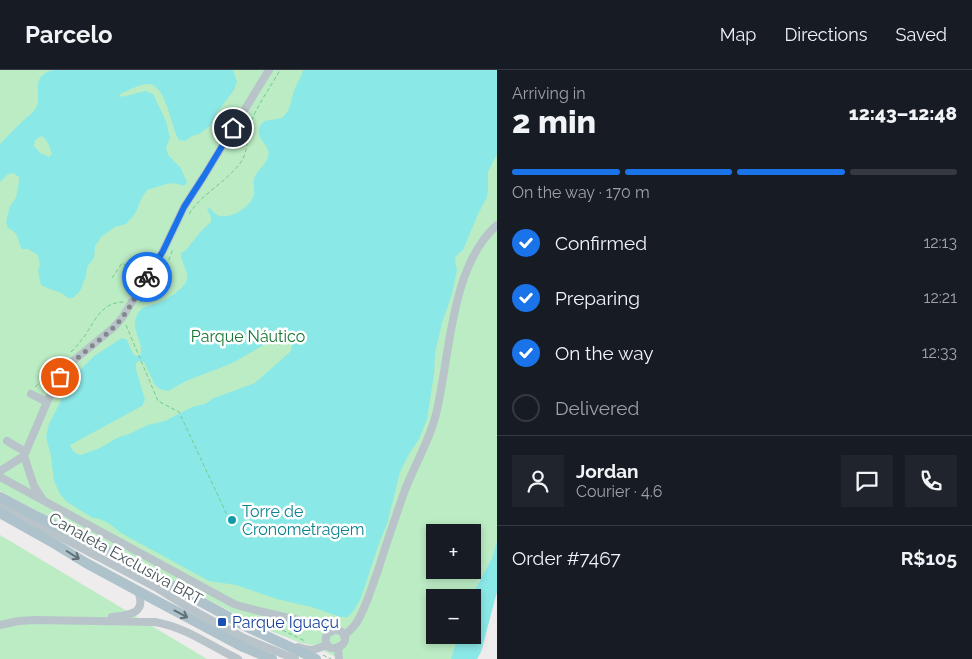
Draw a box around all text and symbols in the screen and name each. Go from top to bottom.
text: Parcelo [25,20,113,49]
text: Map [720,24,756,45]
text: Directions [784,24,868,45]
text: Saved [896,24,947,45]
text: Arriving in [512,84,586,103]
text: 12:43–12:48 [849,102,957,124]
text: 2 min [512,103,596,140]
pin [212,107,254,149]
icon: home [219,114,247,142]
text: On the way · 170 m [512,183,650,202]
icon: check [512,229,540,257]
text: Confirmed [555,232,647,254]
text: 12:13 [923,233,957,252]
courier [122,252,172,302]
icon: bike [133,263,161,291]
icon: check [512,284,540,312]
text: Preparing [555,287,640,309]
text: 12:21 [924,288,957,307]
park label: Parque Náutico [191,327,305,346]
icon: check [512,339,540,367]
text: On the way [555,342,654,364]
text: 12:33 [922,343,957,362]
pin [39,356,81,398]
icon: bag [46,363,74,391]
text: Delivered [555,397,639,419]
button: person [512,455,564,507]
button: chat [841,455,893,507]
button: phone [905,455,957,507]
text: Jordan [576,460,639,482]
text: Courier · 4.6 [576,482,662,501]
place label: Torre de Cronometragem [242,502,364,539]
street label: Canaleta Exclusiva BRT [46,508,206,609]
marker: Torre de Cronometragem [226,514,238,526]
map controls [426,524,481,644]
button: + [426,524,481,579]
text: Order #7467 [512,547,621,569]
text: R$105 [901,547,957,569]
one-way arrow [65,550,79,560]
button: − [426,589,481,644]
one-way arrow [173,610,188,619]
place label: Parque Iguaçu [232,613,339,632]
marker: Parque Iguaçu [216,616,228,628]

